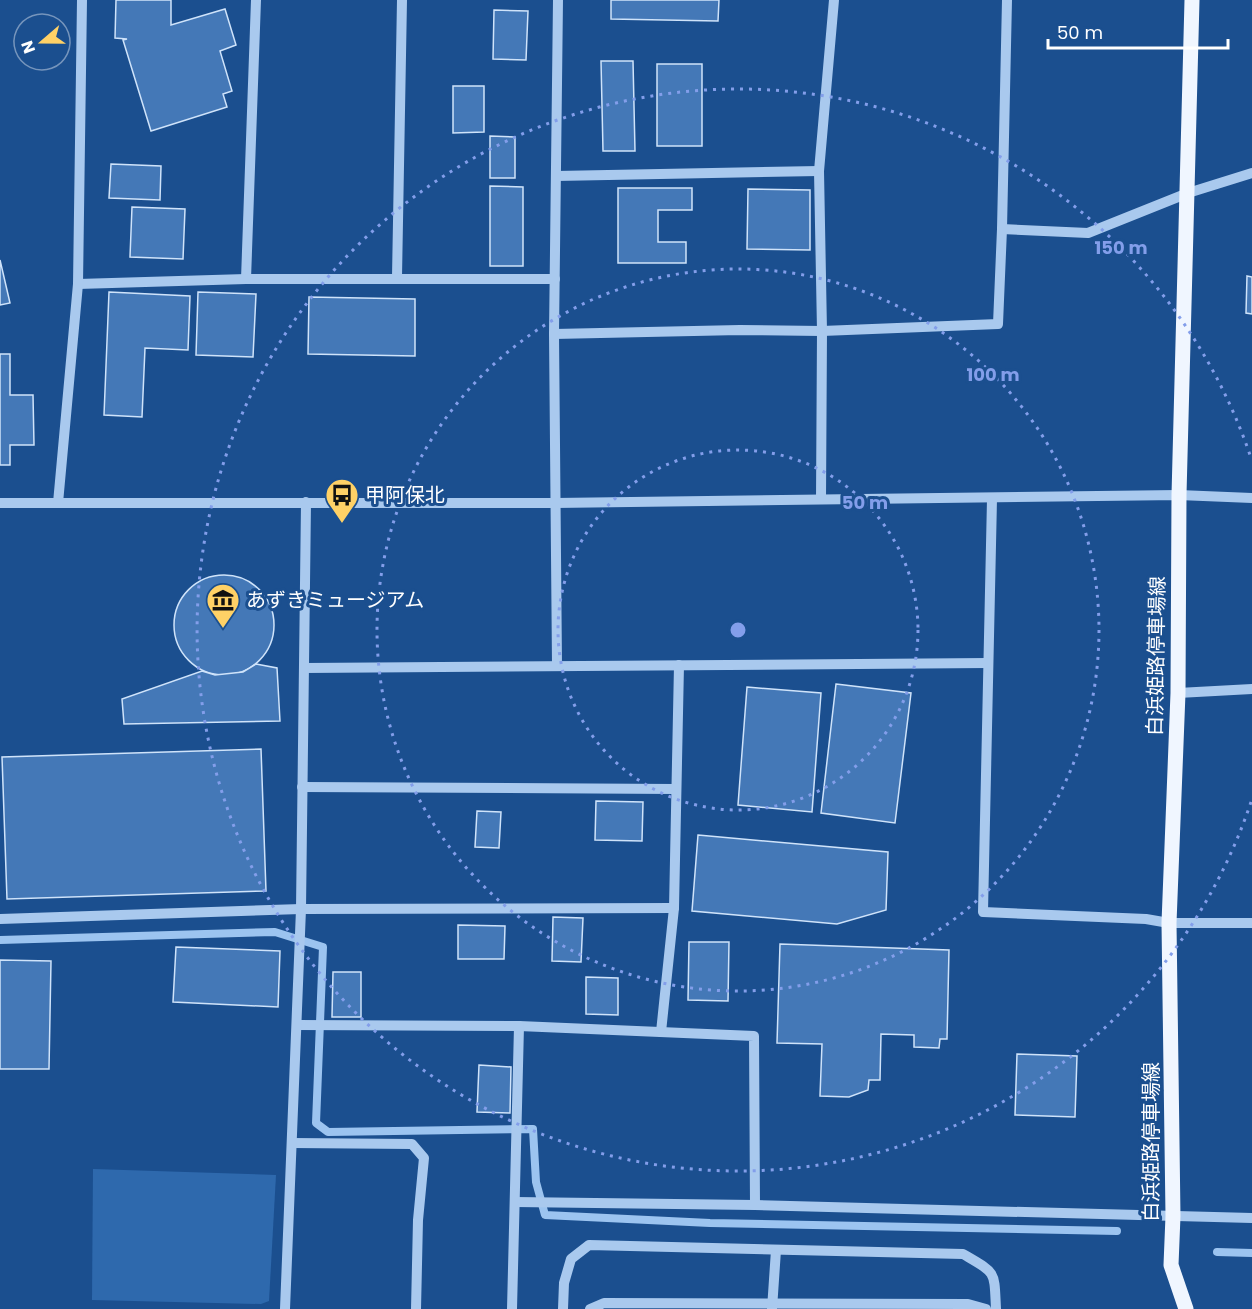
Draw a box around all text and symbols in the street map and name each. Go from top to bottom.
north arrow [12,12,72,72]
scale bar [1048,12,1228,50]
text: 50 m [1057,20,1103,45]
text: N [16,37,41,57]
text: 150 m [1094,235,1148,260]
text: 100 m [966,362,1020,387]
bus stop icon: 甲阿保北 [324,477,360,524]
place label: 甲阿保北 [365,481,445,509]
text: 50 m [842,490,888,515]
street label: 白浜姫路停車場線 [1141,576,1171,736]
museum icon: あずきミュージアム [205,582,241,629]
place label: あずきミュージアム [246,586,424,614]
centre of rings [728,620,748,640]
street label: 白浜姫路停車場線 [1137,1062,1165,1222]

